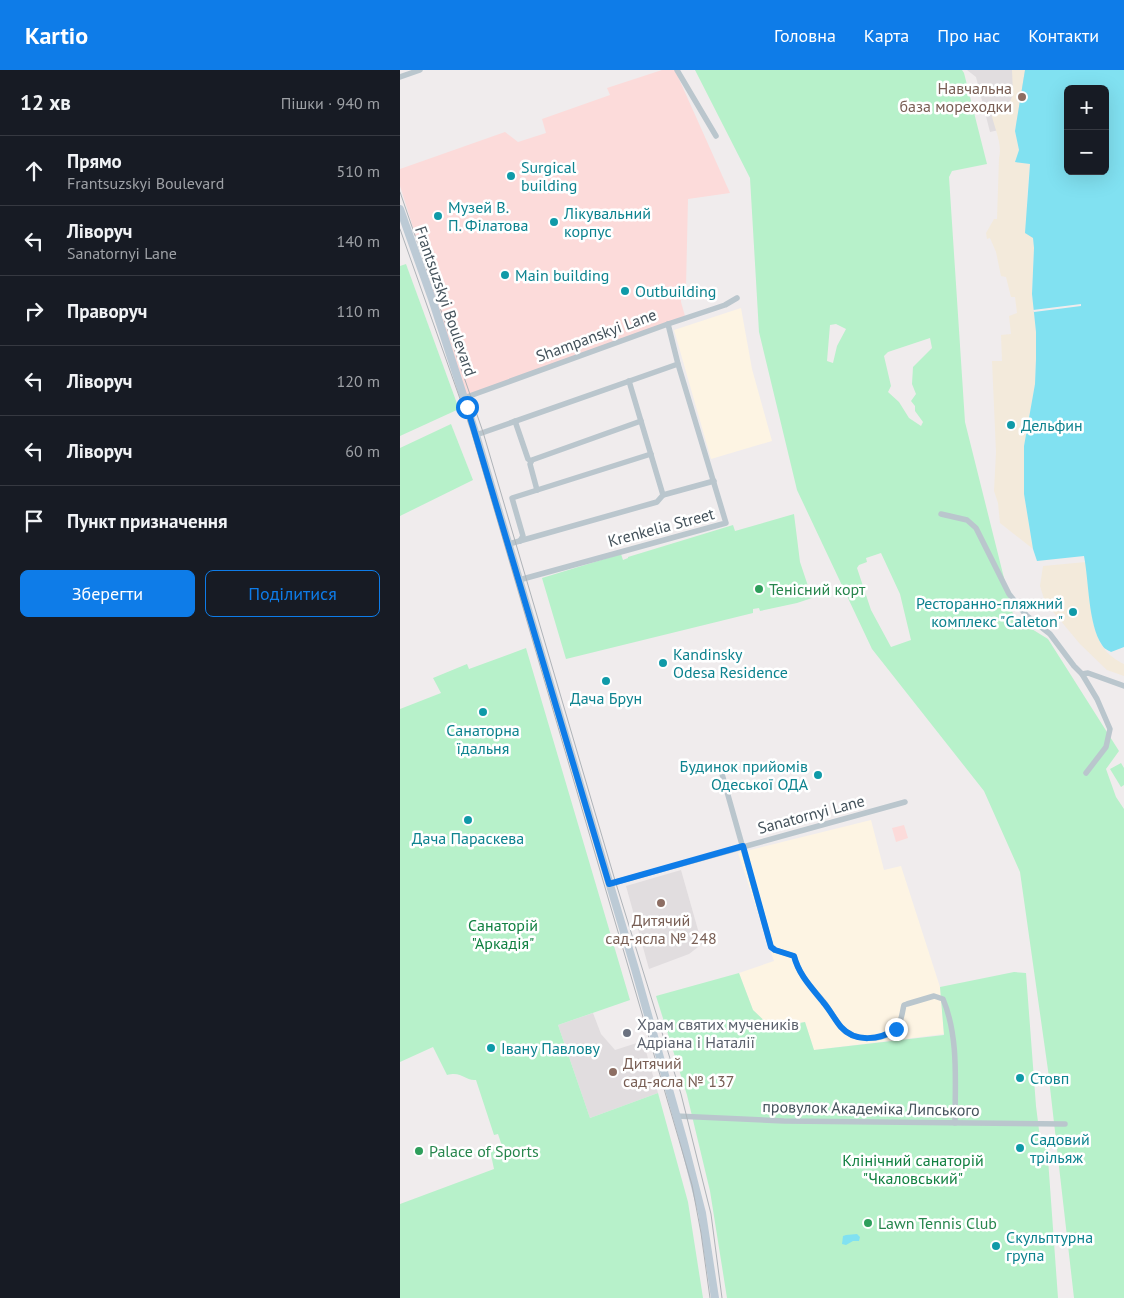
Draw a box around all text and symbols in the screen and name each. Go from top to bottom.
text: Kartio [25,20,88,51]
text: Головна [774,24,836,47]
text: Карта [864,24,909,47]
text: Про нас [937,24,1000,47]
text: Контакти [1028,24,1099,47]
place label: Навчальна база мореходки [899,78,1012,116]
map controls [1064,85,1109,175]
button: + [1064,85,1109,130]
text: 12 хв [20,89,71,116]
marker: Навчальна база мореходки [1016,91,1028,103]
text: Пішки · 940 m [281,93,380,113]
button: − [1064,130,1109,175]
text: Прямо [67,149,122,173]
icon: ahead [20,157,48,185]
place label: Surgical building [521,157,577,195]
text: 510 m [337,161,380,181]
marker: Surgical building [505,170,517,182]
text: Frantsuzskyi Boulevard [67,173,224,193]
place label: Музей В. П. Філатова [448,197,528,235]
place label: Лікувальний корпус [563,203,651,241]
marker: Музей В. П. Філатова [432,210,444,222]
marker: Лікувальний корпус [548,216,560,228]
text: Ліворуч [67,219,132,243]
street label: Frantsuzskyi Boulevard [411,223,481,379]
icon: left [20,227,48,255]
text: 140 m [337,231,380,251]
text: Sanatornyi Lane [67,243,177,263]
place label: Main building [515,265,609,285]
marker: Main building [499,269,511,281]
place label: Outbuilding [635,281,716,301]
marker: Outbuilding [619,285,631,297]
icon: right [20,297,48,325]
text: Праворуч [67,299,147,323]
text: 110 m [337,301,380,321]
street label: Shampanskyi Lane [533,304,659,366]
icon: left [20,367,48,395]
text: Ліворуч [67,369,132,393]
text: 120 m [337,371,380,391]
route start [456,396,479,419]
place label: Дельфин [1021,415,1083,435]
marker: Дельфин [1005,419,1017,431]
icon: left [20,437,48,465]
text: Ліворуч [67,439,132,463]
text: 60 m [345,441,380,461]
street label: Krenkelia Street [606,503,717,551]
icon: arrive [20,507,48,535]
text: Пункт призначення [67,509,228,533]
button: Зберегти [20,570,195,617]
button: Поділитися [205,570,380,617]
place label: Тенісний корт [769,579,866,599]
marker: Тенісний корт [753,583,765,595]
place label: Ресторанно-пляжний комплекс "Caleton" [916,593,1063,631]
marker: Ресторанно-пляжний комплекс "Caleton" [1067,606,1079,618]
place label: Kandinsky Odesa Residence [673,644,788,682]
marker: Kandinsky Odesa Residence [657,657,669,669]
marker: Дача Брун [600,675,612,687]
place label: Дача Брун [570,688,642,708]
marker: Санаторна їдальня [477,706,489,718]
place label: Санаторна їдальня [446,720,520,758]
place label: Будинок прийомів Одеської ОДА [680,756,809,794]
marker: Будинок прийомів Одеської ОДА [812,769,824,781]
street label: Sanatornyi Lane [755,790,867,838]
marker: Дача Параскева [462,814,474,826]
place label: Дача Параскева [412,828,524,848]
marker: Дитячий сад-ясла № 248 [655,897,667,909]
place label: Дитячий сад-ясла № 248 [605,910,717,948]
park label: Санаторій "Аркадія" [468,915,538,953]
place label: Храм святих мучеників Адріана і Наталії [637,1014,799,1052]
route end [885,1018,908,1041]
marker: Храм святих мучеників Адріана і Наталії [621,1027,633,1039]
place label: Івану Павлову [501,1038,600,1058]
marker: Івану Павлову [485,1042,497,1054]
place label: Дитячий сад-ясла № 137 [623,1053,734,1091]
marker: Дитячий сад-ясла № 137 [607,1066,619,1078]
place label: Стовп [1030,1068,1069,1088]
marker: Стовп [1014,1072,1026,1084]
street label: провулок Академіка Липського [762,1096,980,1120]
place label: Садовий трільяж [1030,1129,1090,1167]
place label: Palace of Sports [429,1141,539,1161]
marker: Садовий трільяж [1014,1142,1026,1154]
marker: Palace of Sports [413,1145,425,1157]
park label: Клінічний санаторій "Чкаловський" [842,1150,984,1188]
place label: Lawn Tennis Club [878,1213,997,1233]
marker: Lawn Tennis Club [862,1217,874,1229]
place label: Скульптурна група [1006,1227,1093,1265]
marker: Скульптурна група [990,1240,1002,1252]

